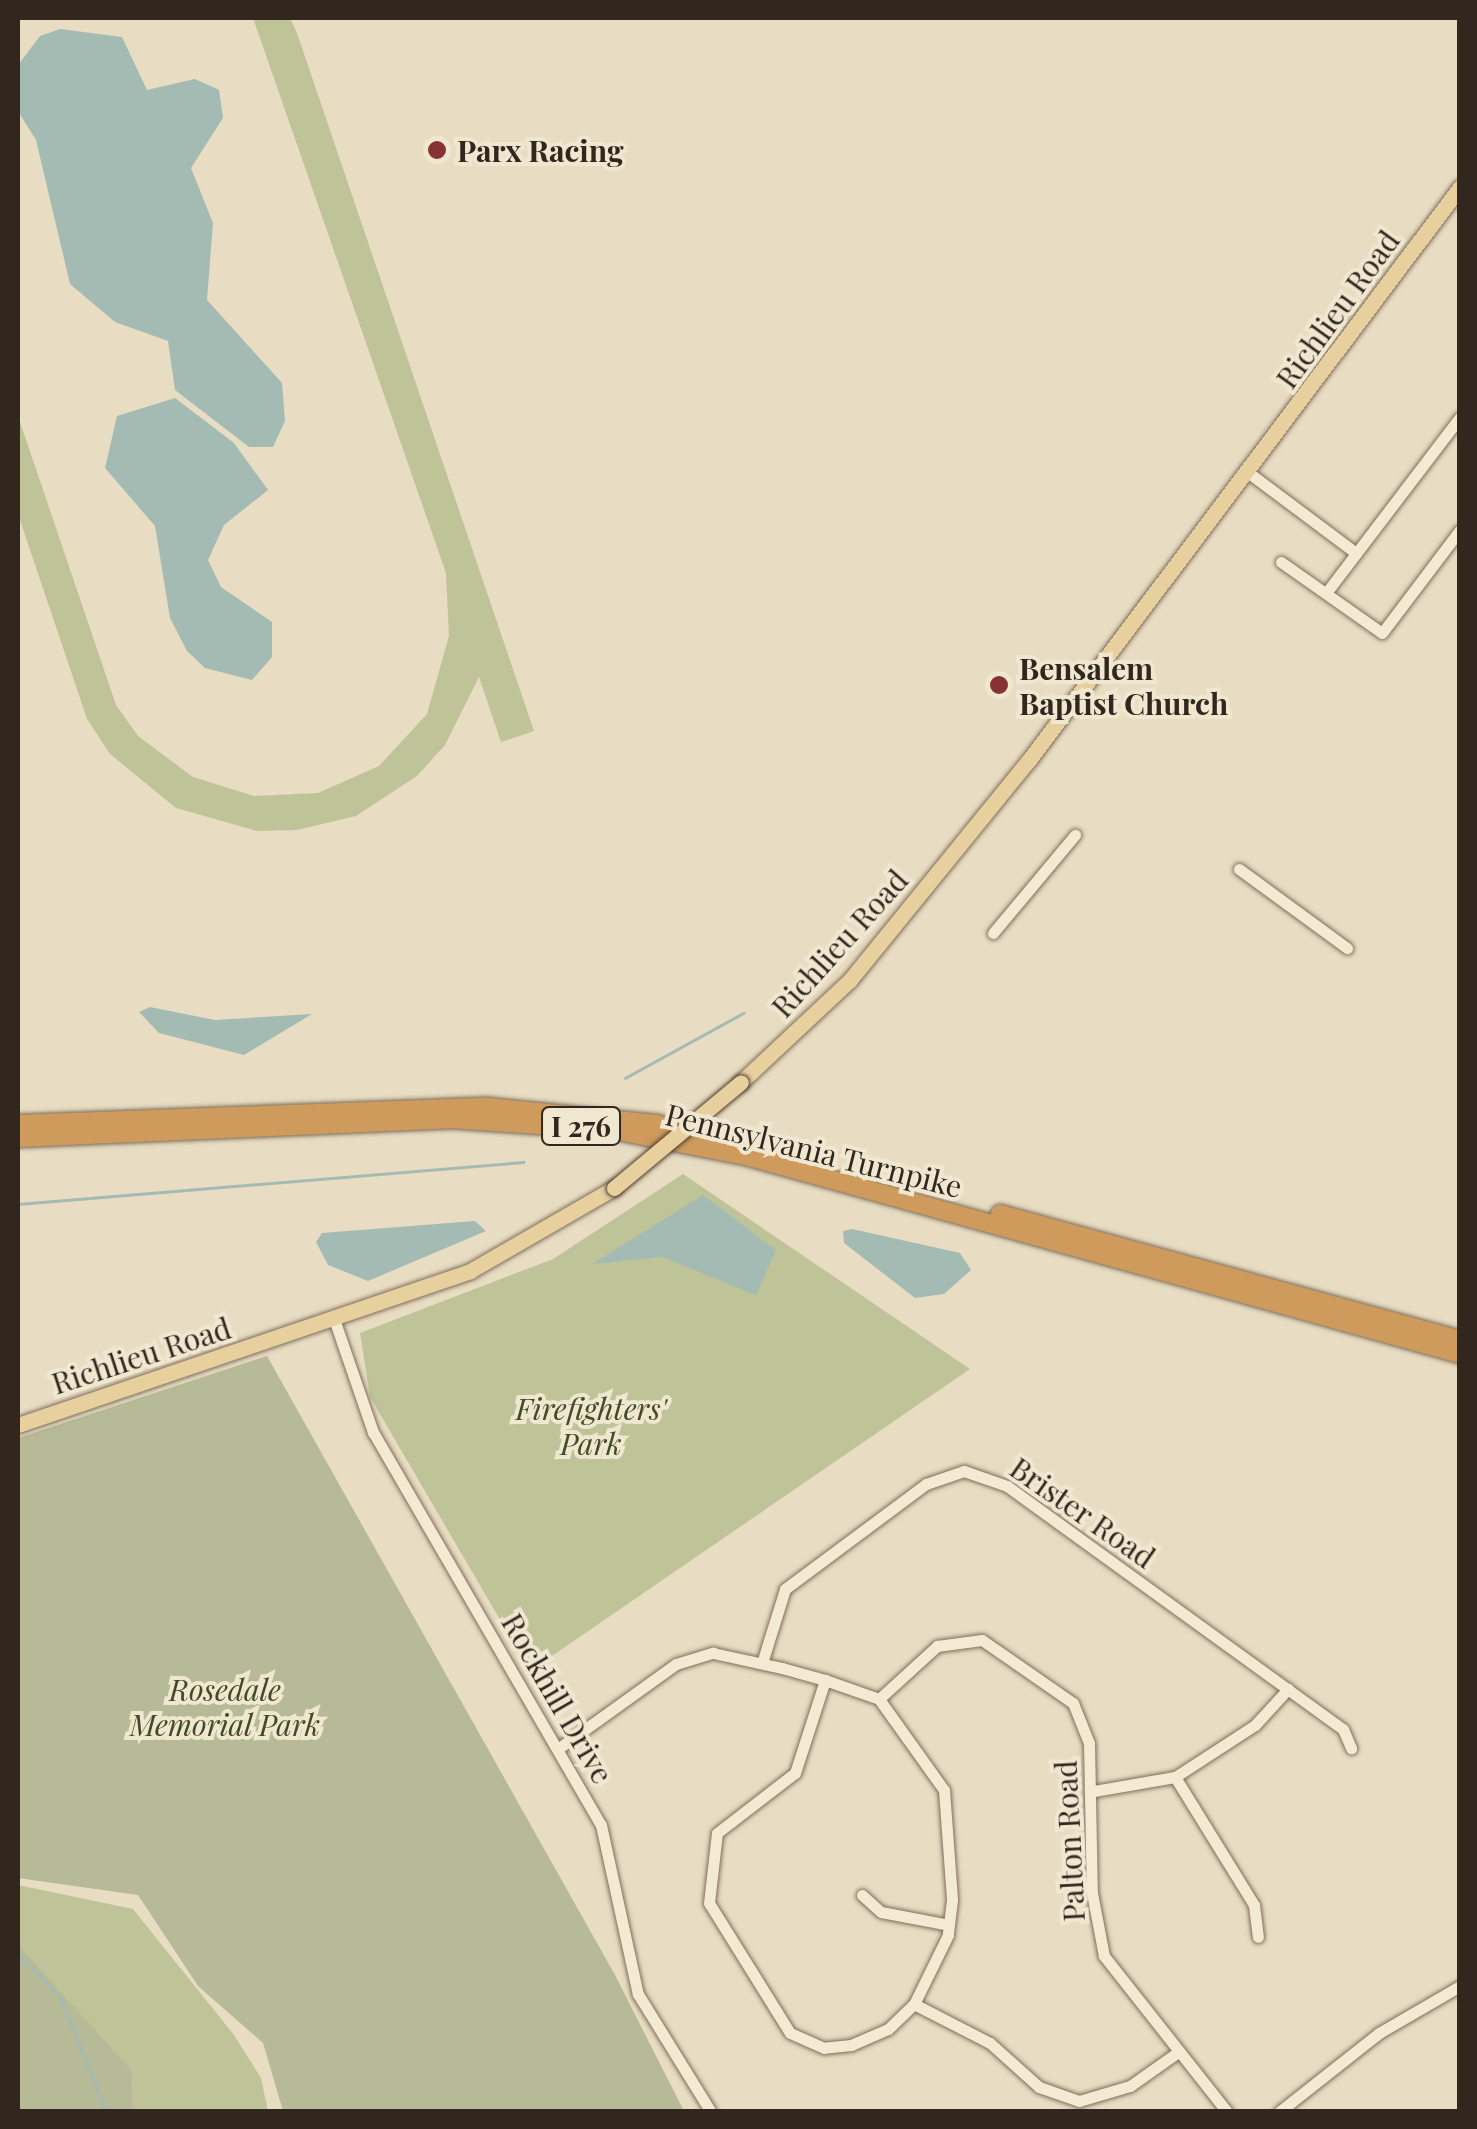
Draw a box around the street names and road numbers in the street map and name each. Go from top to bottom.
street label: Richlieu Road [1268,223,1406,395]
street label: Richlieu Road [763,862,915,1024]
street label: Pennsylvania Turnpike [661,1096,967,1204]
road number: I 276 [538,1103,624,1149]
street label: Richlieu Road [47,1309,235,1401]
street label: Brister Road [1003,1449,1163,1575]
street label: Rockhill Drive [495,1606,621,1790]
street label: Palton Road [1047,1759,1091,1923]

